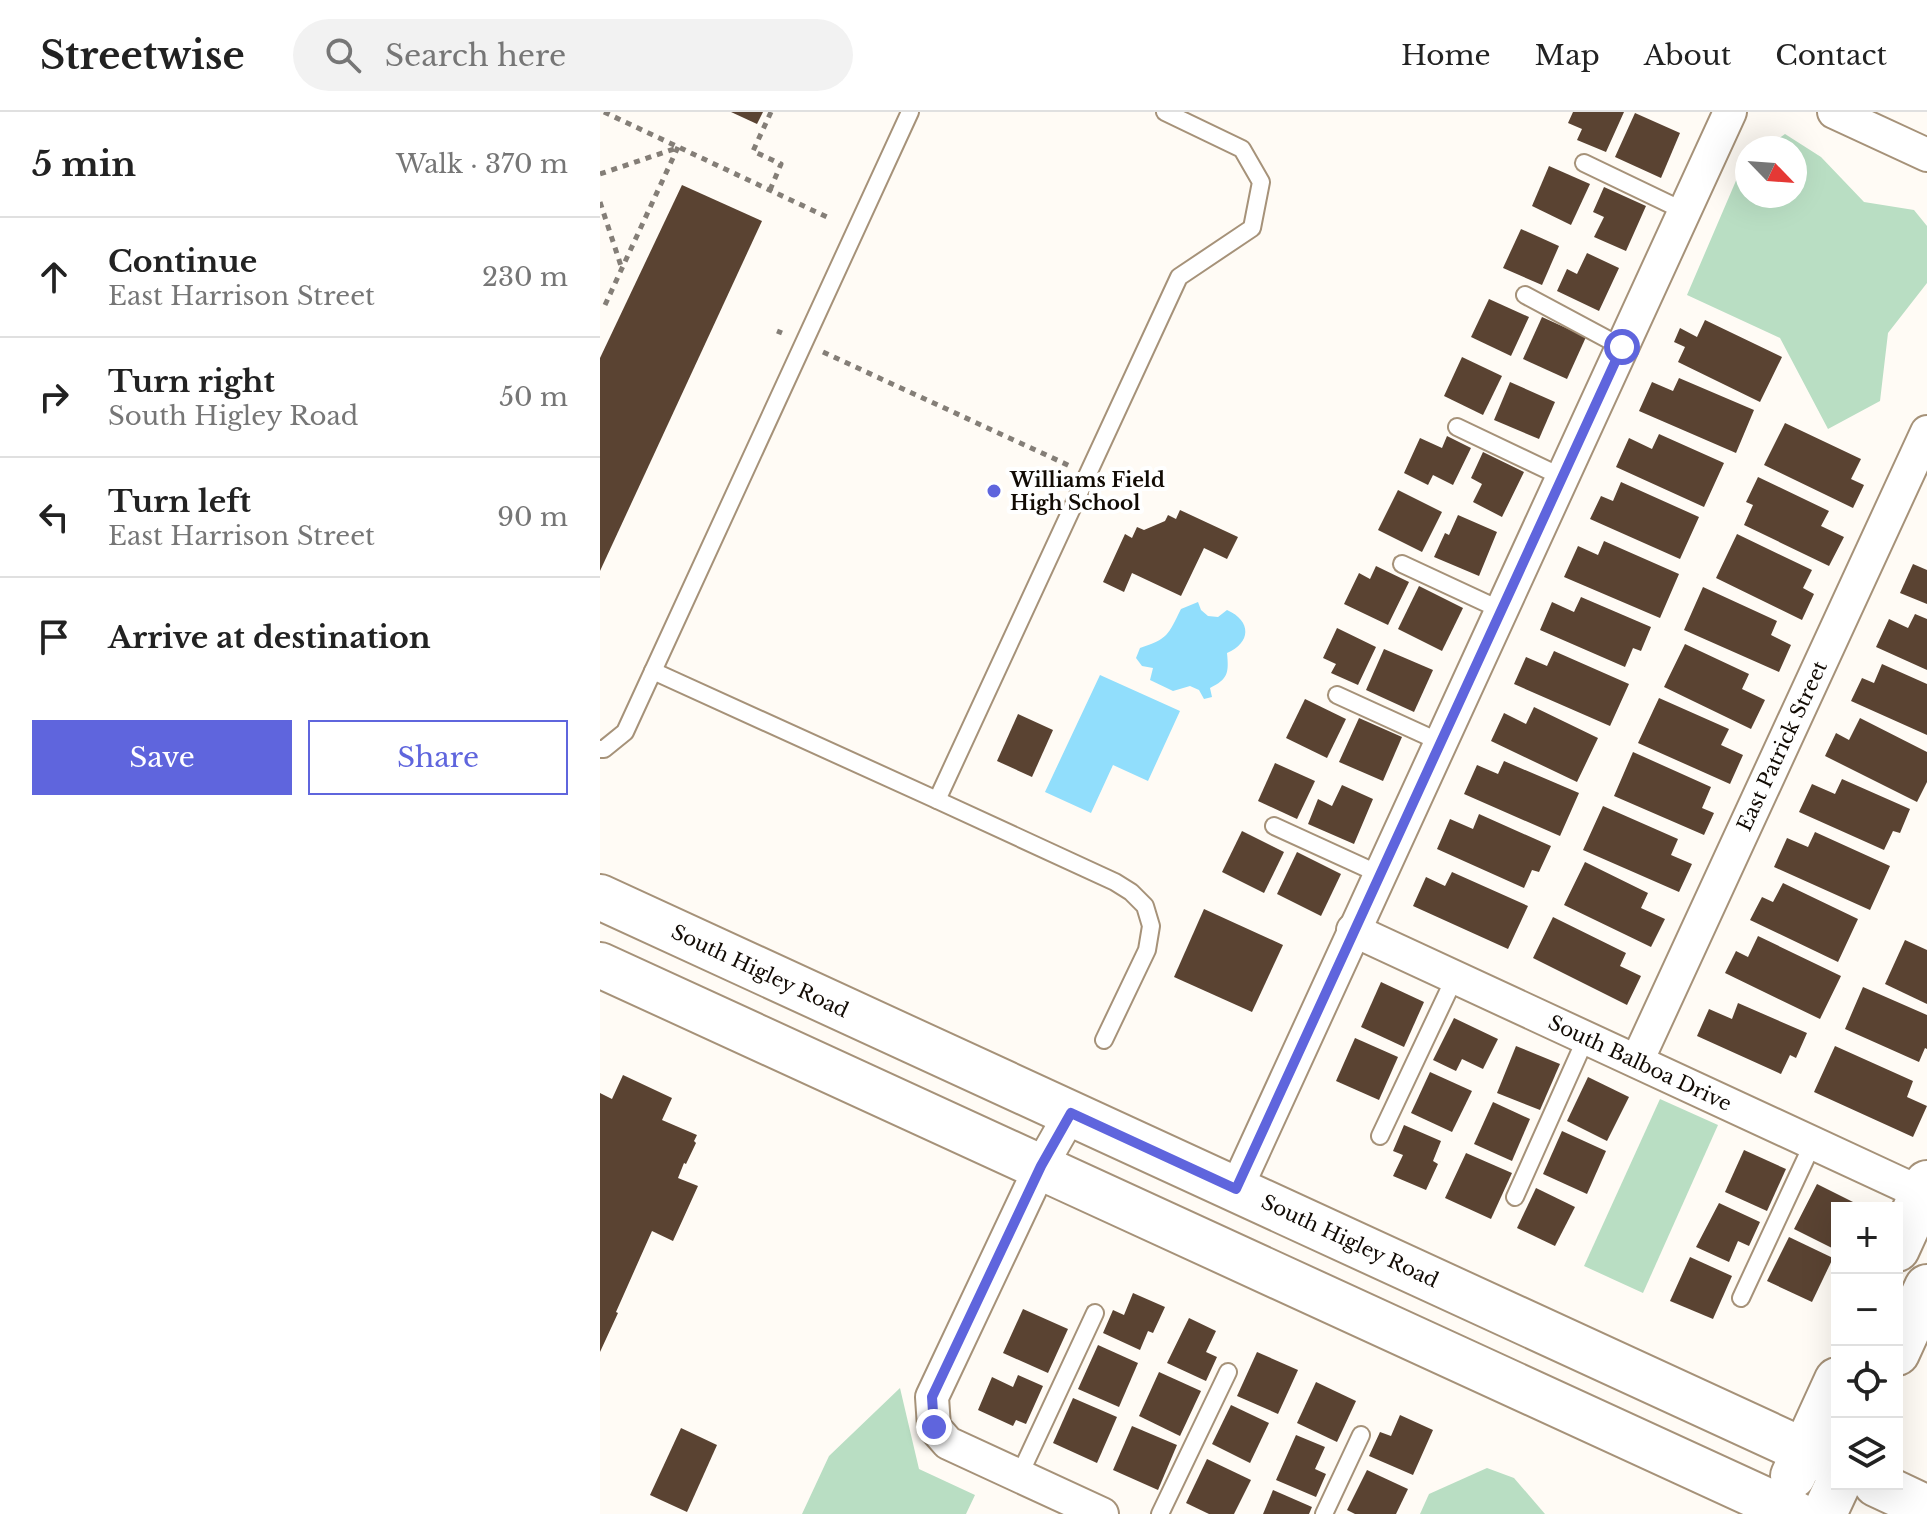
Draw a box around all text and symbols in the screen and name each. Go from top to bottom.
search box [293,19,853,91]
text: Streetwise [40,32,245,79]
icon: search [321,33,365,77]
text: Search here [385,37,566,74]
text: Home [1401,38,1491,73]
text: Map [1535,38,1600,73]
text: About [1644,38,1731,73]
text: Contact [1775,38,1887,73]
north arrow [1735,136,1807,208]
text: 5 min [32,143,136,185]
text: Walk · 370 m [396,148,568,180]
text: Continue [108,243,257,280]
icon: ahead [32,255,76,299]
text: 230 m [482,261,568,293]
text: East Harrison Street [108,280,375,312]
route start [1604,329,1640,365]
text: Turn right [108,363,275,400]
icon: right [32,375,76,419]
text: 50 m [499,381,568,413]
text: South Higley Road [108,400,358,432]
place label: Williams Field High School [1009,468,1165,515]
marker: Williams Field High School [985,482,1003,500]
text: Turn left [108,483,251,520]
icon: left [32,495,76,539]
text: 90 m [497,501,568,533]
text: East Harrison Street [108,520,375,552]
icon: arrive [32,615,76,659]
text: Arrive at destination [108,619,431,656]
street label: East Patrick Street [1732,657,1832,835]
button: Save [32,720,292,795]
button: Share [308,720,568,795]
street label: South Higley Road [668,919,852,1023]
street label: South Balboa Drive [1545,1010,1735,1116]
street label: South Higley Road [1258,1189,1442,1293]
map controls [1831,1202,1903,1490]
button: + [1831,1202,1903,1274]
button: − [1831,1274,1903,1346]
button: locate [1831,1346,1903,1418]
route end [916,1409,952,1445]
button: layers [1831,1418,1903,1490]

